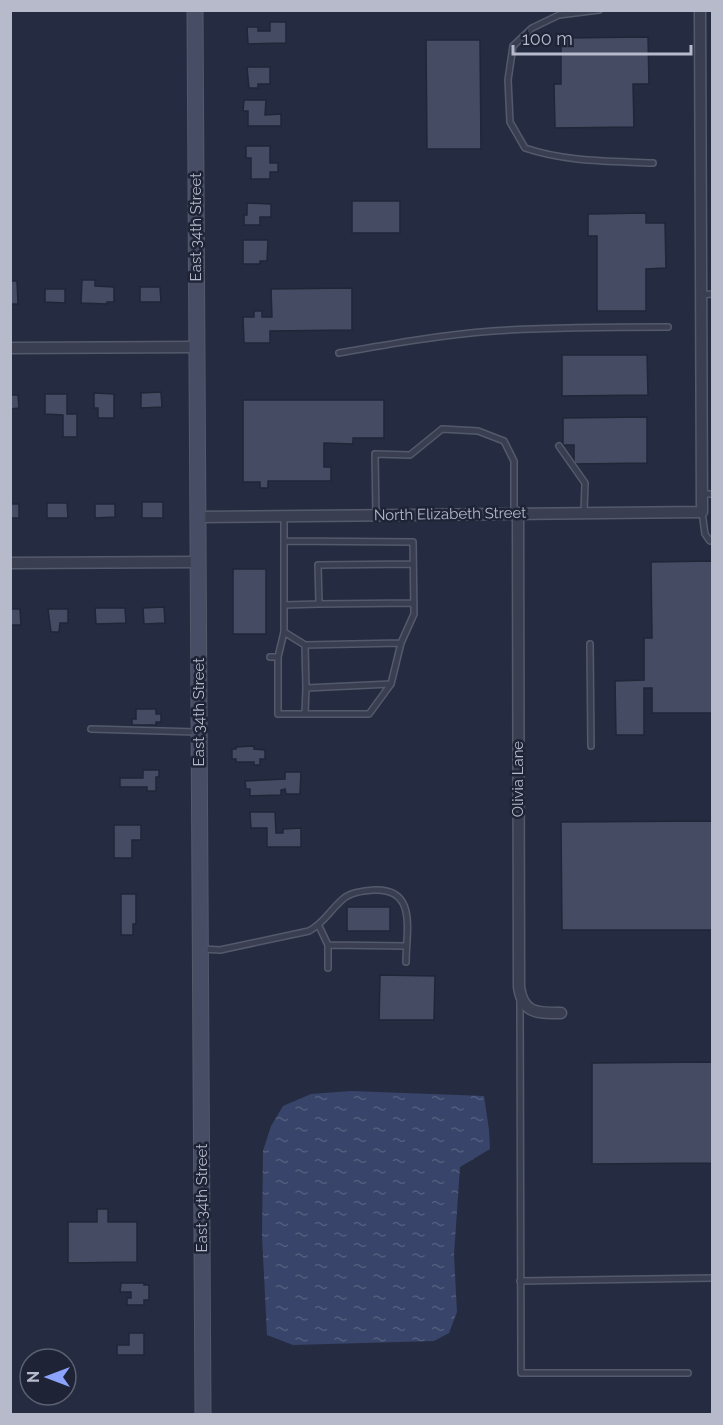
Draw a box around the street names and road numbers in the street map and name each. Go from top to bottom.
street label: East 34th Street [187,173,205,281]
street label: North Elizabeth Street [374,504,526,524]
street label: East 34th Street [190,658,208,766]
street label: Olivia Lane [509,741,527,817]
street label: East 34th Street [193,1144,211,1252]

